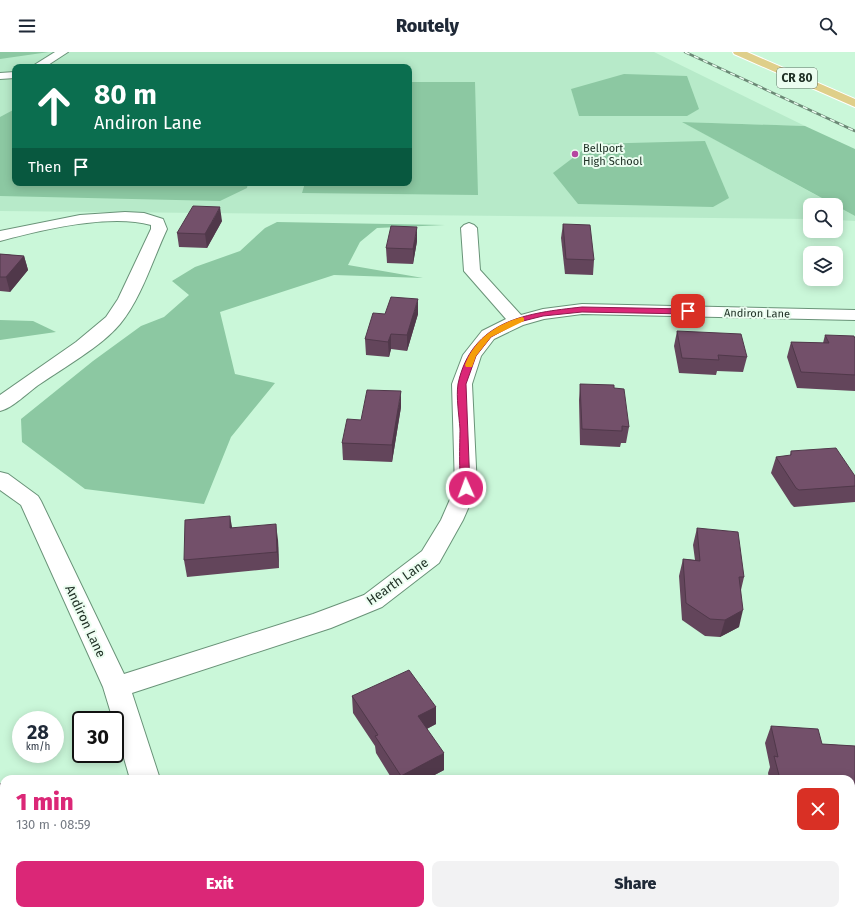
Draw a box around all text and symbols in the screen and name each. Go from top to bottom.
icon: menu [16,15,38,37]
text: Routely [396,15,459,37]
icon: search [817,15,839,37]
road number: CR 80 [777,68,817,88]
text: 80 m [94,78,157,111]
icon: ahead [28,80,80,132]
text: Andiron Lane [94,112,202,134]
place label: Bellport High School [583,142,642,168]
marker: Bellport High School [570,149,580,159]
icon: arrive [70,156,92,178]
text: Then [28,158,62,176]
map controls [803,198,843,286]
button: search [803,198,843,238]
button: layers [803,246,843,286]
pin [671,294,705,328]
icon: arrive [677,300,699,322]
street label: Andiron Lane [724,306,790,321]
position arrow [445,467,487,509]
street label: Hearth Lane [364,555,431,608]
street label: Andiron Lane [62,583,109,660]
speed limit sign: 30 [72,711,124,763]
text: 28 [27,720,49,744]
text: km/h [26,741,50,753]
text: 1 min [16,788,74,816]
button: close [797,788,839,830]
text: 130 m · 08:59 [16,817,91,832]
button: Exit [16,861,424,907]
button: Share [432,861,839,907]

